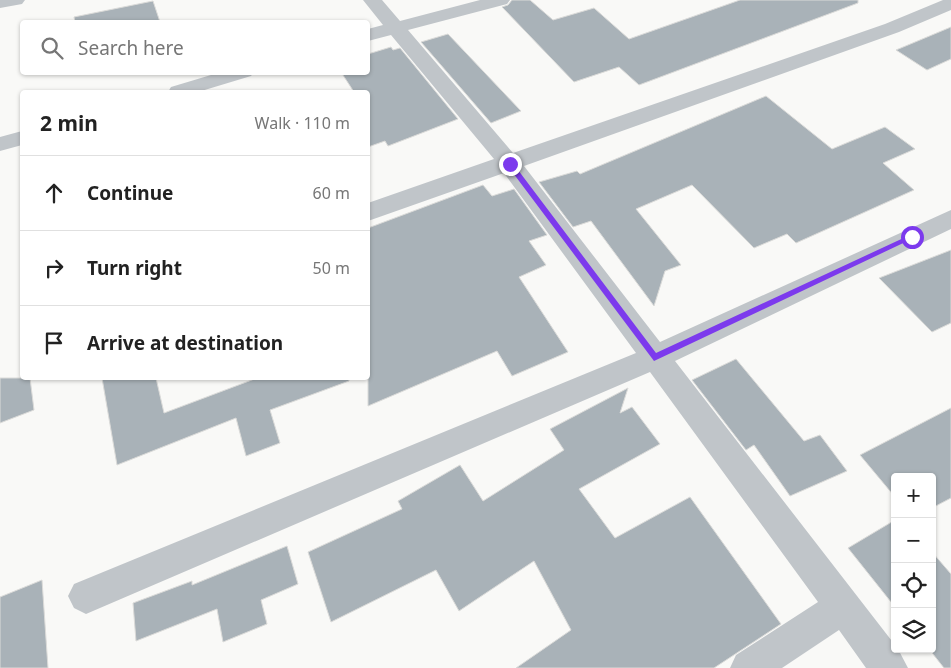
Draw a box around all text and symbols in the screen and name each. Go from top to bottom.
search box [20,20,370,75]
icon: search [38,34,66,62]
text: Search here [78,35,184,61]
text: 2 min [40,109,98,137]
text: Walk · 110 m [255,112,350,134]
route end [499,153,522,176]
icon: ahead [40,179,68,207]
text: Continue [87,180,173,206]
text: 60 m [313,182,350,204]
route start [901,226,924,249]
icon: right [40,254,68,282]
text: Turn right [87,255,182,281]
text: 50 m [313,257,350,279]
icon: arrive [40,329,68,357]
text: Arrive at destination [87,330,283,356]
map controls [891,473,936,653]
button: + [891,473,936,518]
button: − [891,518,936,563]
button: locate [891,563,936,608]
button: layers [891,608,936,653]

